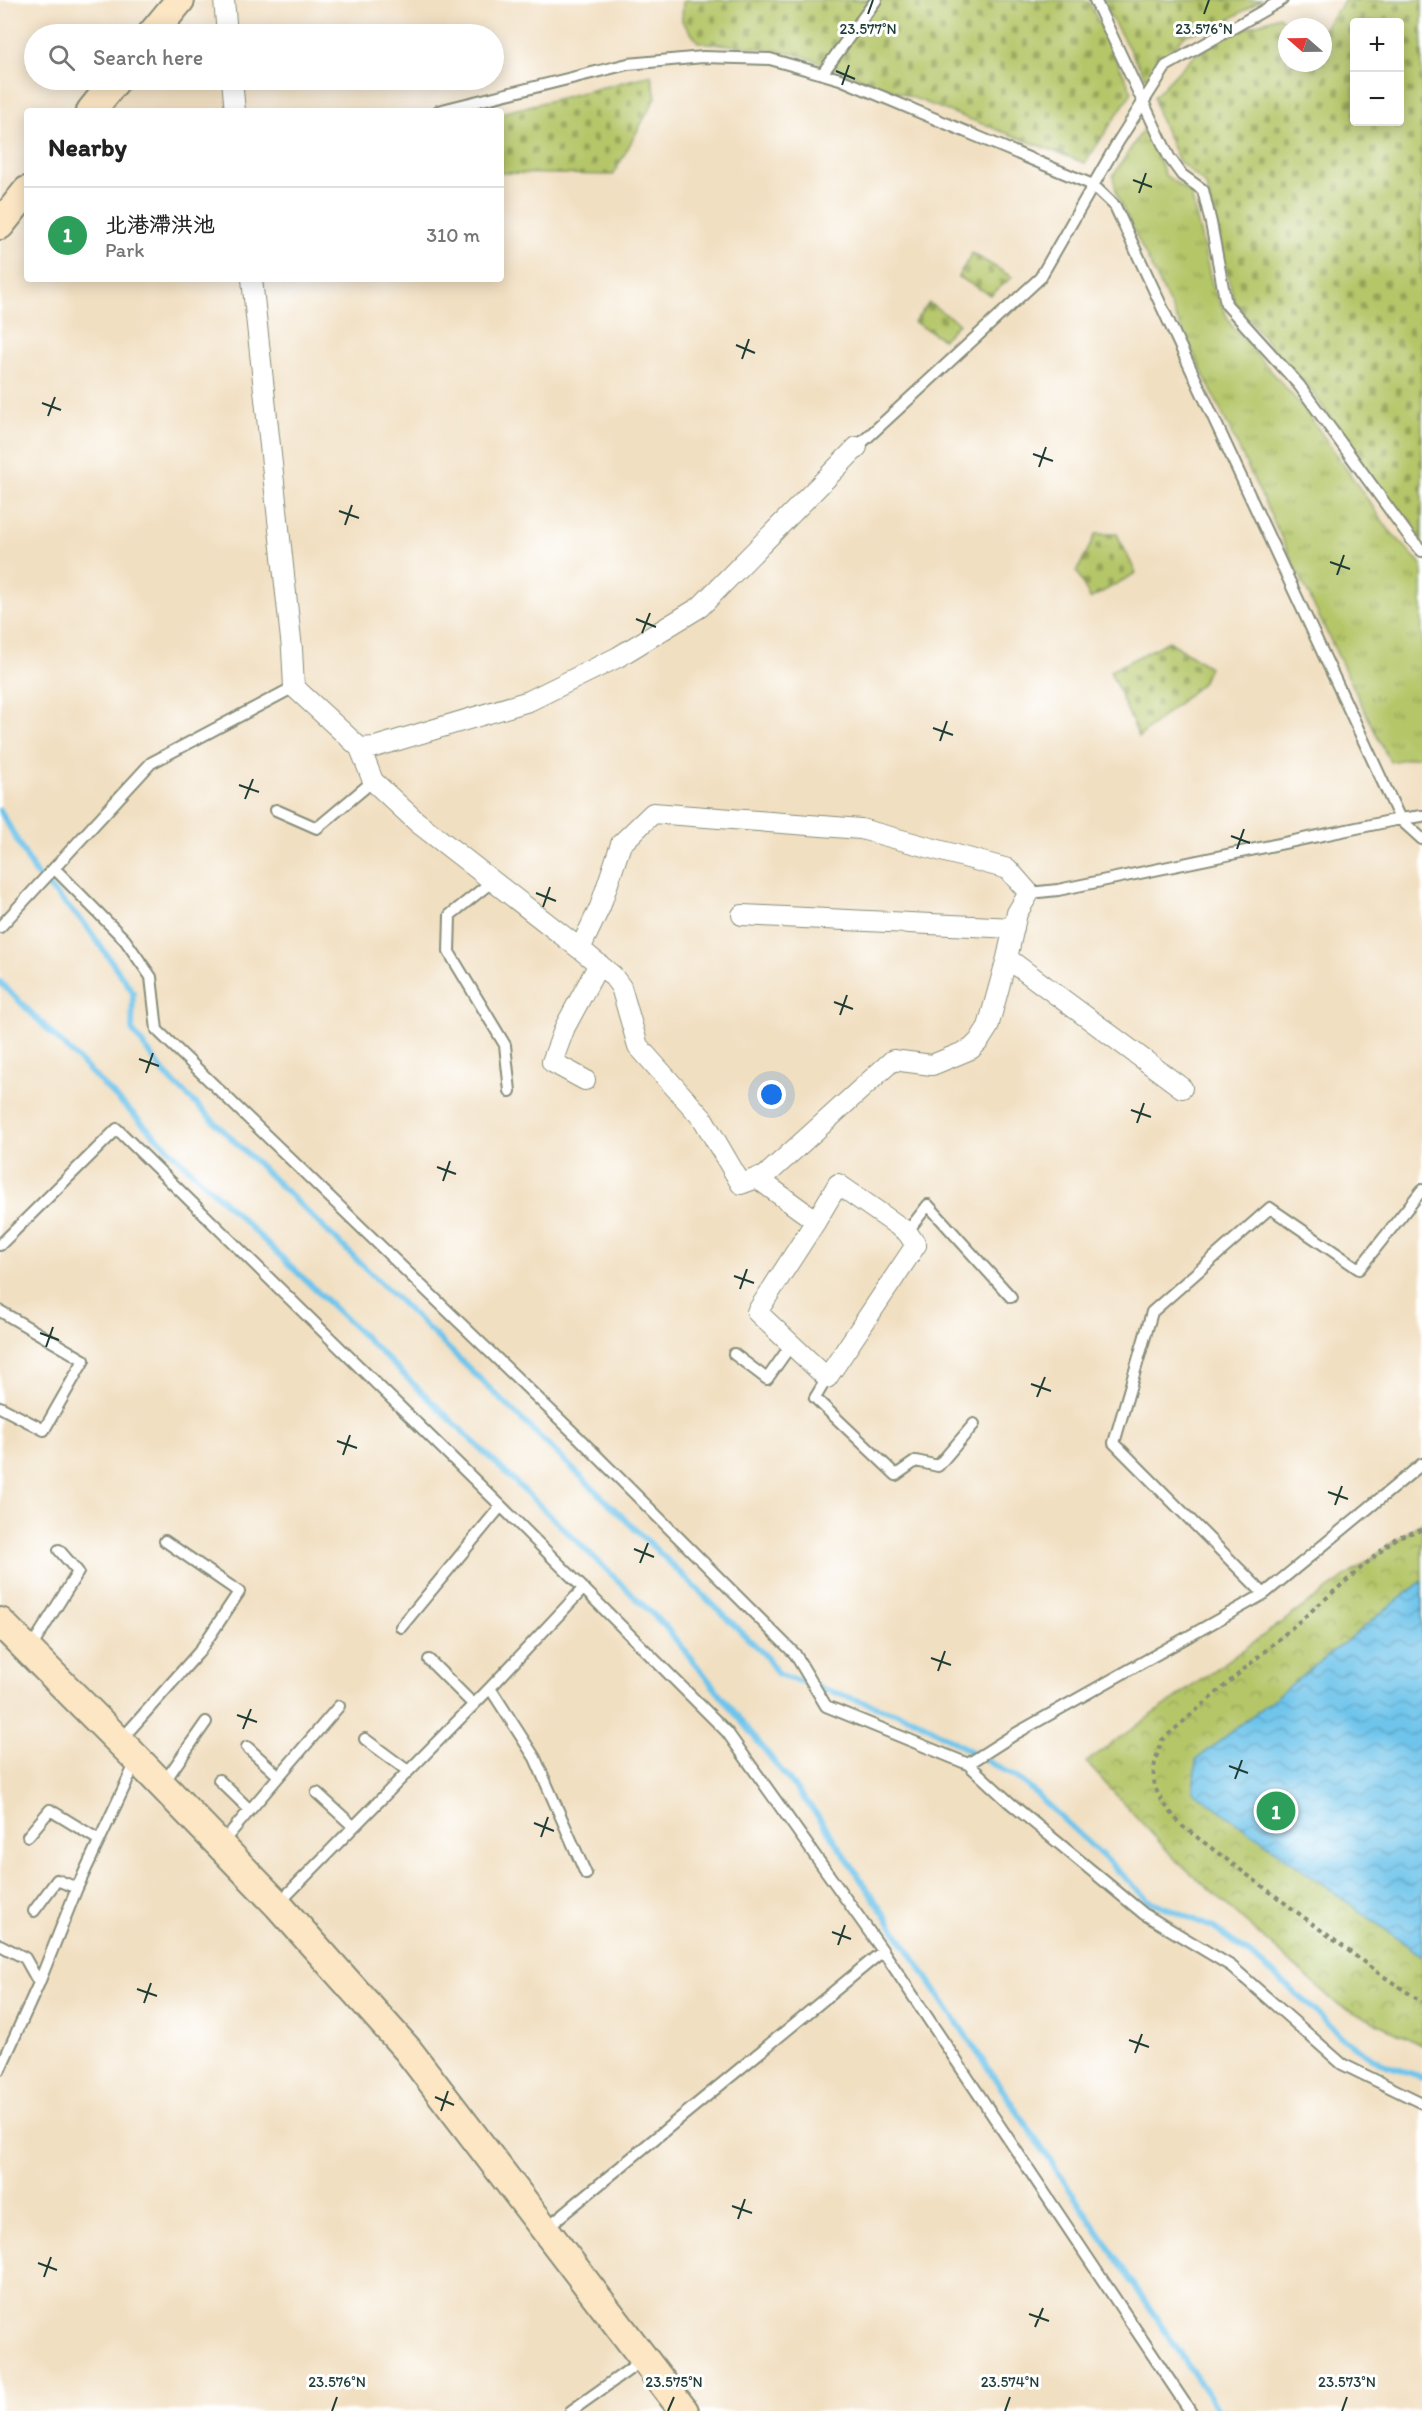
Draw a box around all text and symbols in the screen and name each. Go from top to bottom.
north arrow [1278,18,1332,72]
map controls [1350,18,1404,126]
button: + [1350,18,1404,72]
text: 23.577°N [839,20,897,38]
text: 23.576°N [1175,20,1233,38]
search box [24,24,504,90]
icon: search [45,41,78,74]
text: Search here [93,44,203,71]
button: − [1350,72,1404,126]
text: Nearby [48,131,127,163]
text: 北港滯洪池 [105,211,215,238]
text: 1 [63,223,72,247]
text: 310 m [426,223,480,247]
text: Park [105,238,144,262]
your location [757,1080,786,1109]
pin: 1 [1256,1788,1296,1834]
text: 23.576°N [308,2373,366,2391]
text: 23.575°N [645,2373,703,2391]
text: 23.574°N [981,2373,1039,2391]
text: 23.573°N [1318,2373,1376,2391]

